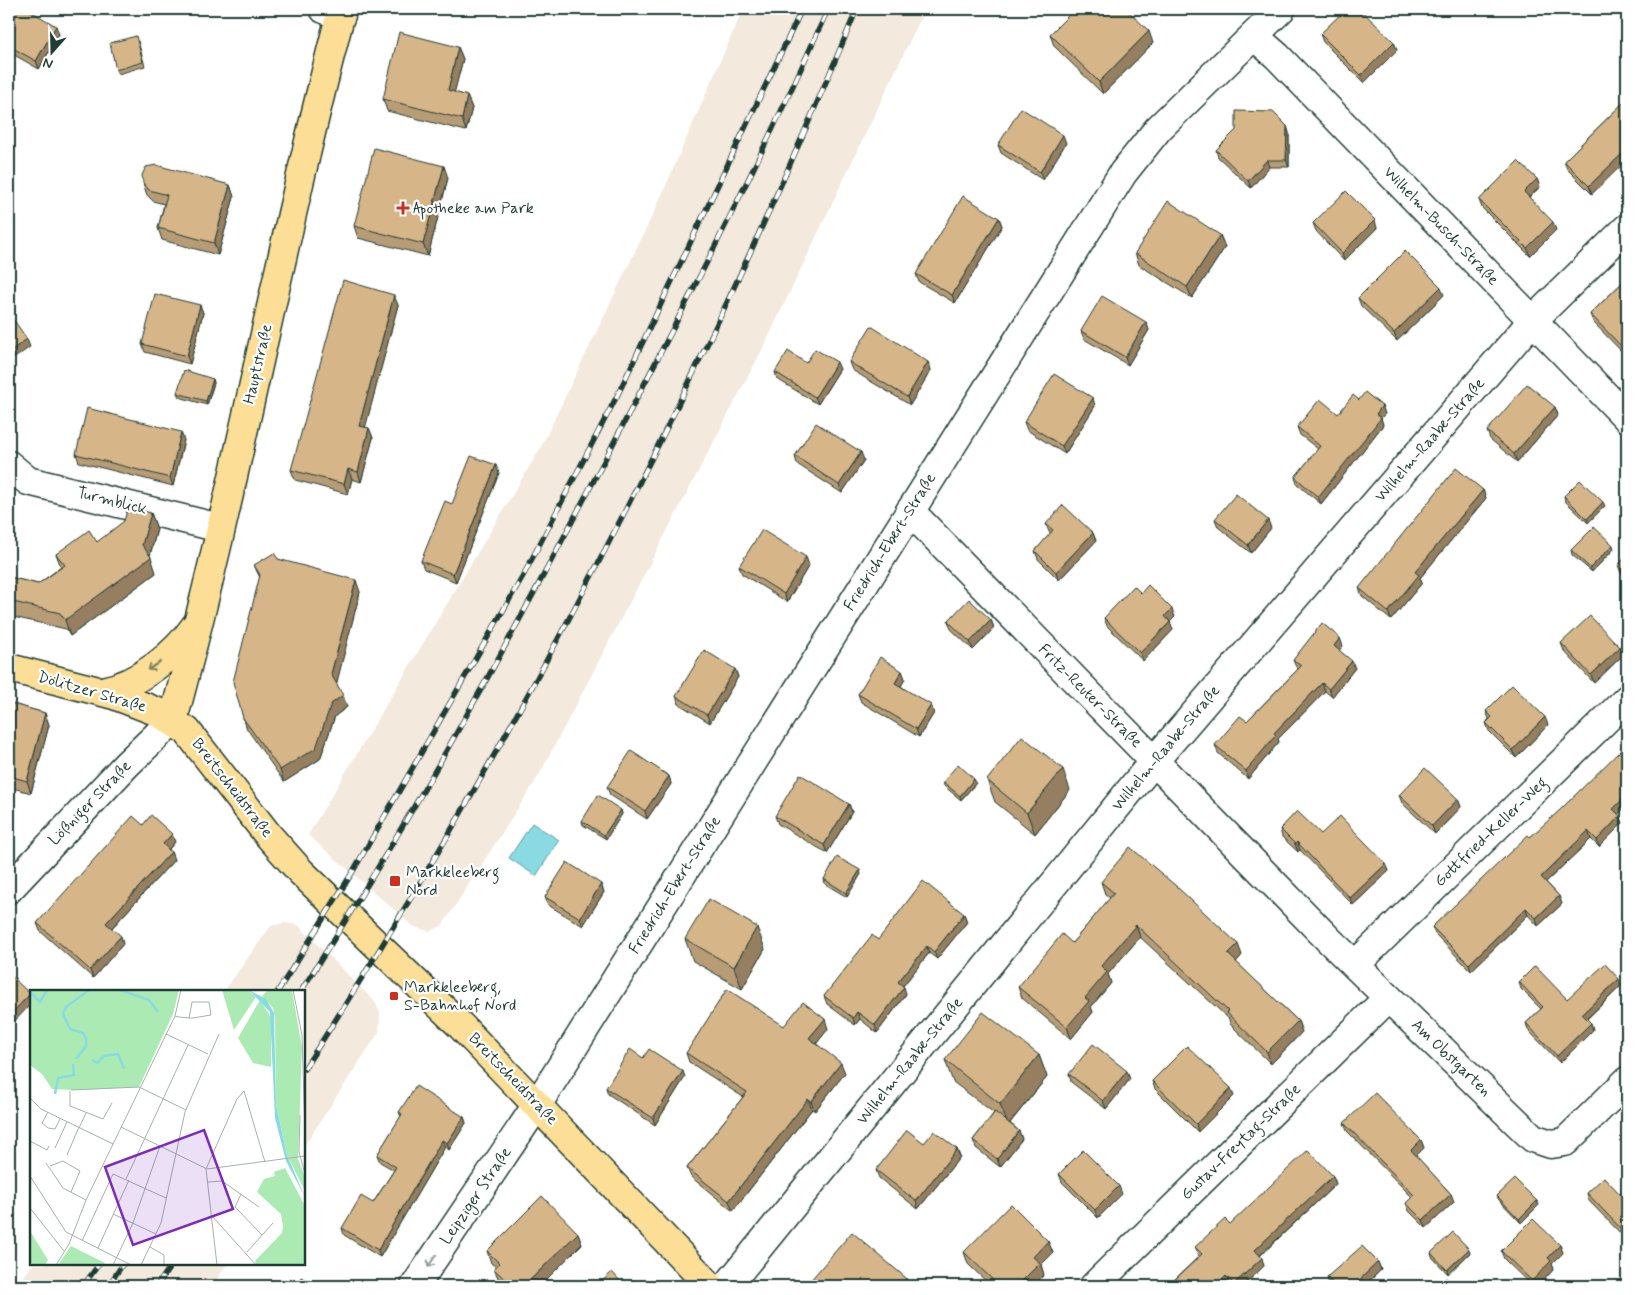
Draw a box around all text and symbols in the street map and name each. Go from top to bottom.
north arrow [28,28,78,78]
text: N [40,53,55,73]
street label: Wilhelm-Busch-Straße [1379,162,1503,290]
place label: Apotheke am Park [413,198,534,220]
marker: Apotheke am Park [397,202,409,214]
street label: Hauptstraße [239,322,277,406]
street label: Wilhelm-Raabe-Straße [1370,373,1490,507]
street label: Friedrich-Ebert-Straße [839,469,941,615]
street label: Turmblick [75,482,149,520]
street label: Fritz-Reuter-Straße [1033,639,1147,753]
one-way arrow [147,661,161,671]
street label: Dölitzer Straße [35,666,149,718]
street label: Wilhelm-Raabe-Straße [1107,681,1225,815]
street label: Breitscheidstraße [187,734,277,842]
street label: Lößniger Straße [44,756,137,851]
street label: Gottfried-Keller-Weg [1430,772,1553,892]
street label: Friedrich-Ebert-Straße [624,812,726,958]
place label: Markkleeberg Nord [406,862,500,901]
marker: Markkleeberg Nord [388,874,402,888]
place label: Markkleeberg, S-Bahnhof Nord [404,977,516,1016]
inset map [30,990,305,1265]
marker: Markkleeberg, S-Bahnhof Nord [388,990,400,1002]
street label: Wilhelm-Raabe-Straße [852,993,968,1129]
street label: Am Obstgarten [1407,1015,1495,1101]
street label: Breitscheidstraße [464,1028,562,1130]
street label: Gustav-Freytag-Straße [1176,1079,1306,1206]
street label: Leipziger Straße [436,1143,517,1249]
one-way arrow [427,1254,437,1268]

